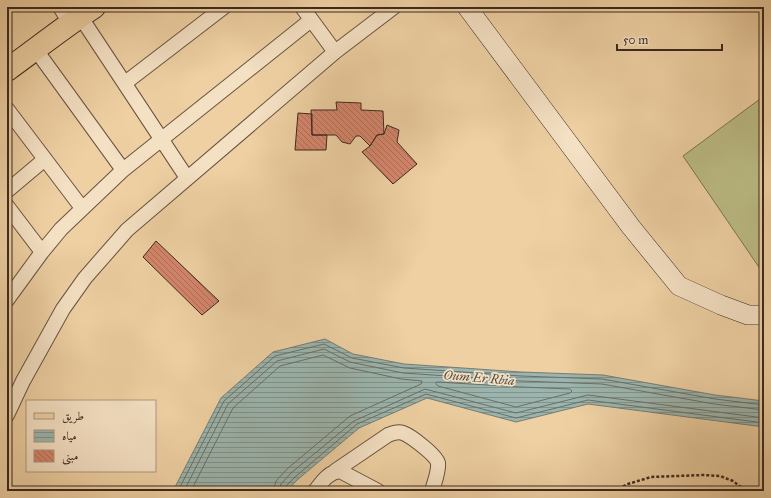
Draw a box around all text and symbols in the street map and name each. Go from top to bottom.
scale bar [617,26,722,52]
text: 50 m [623,33,648,47]
water label: Oum Er Rbia [443,367,515,389]
legend [26,400,156,472]
text: طريق [62,409,84,424]
text: مياه [62,429,77,443]
text: مبنى [62,449,78,465]

